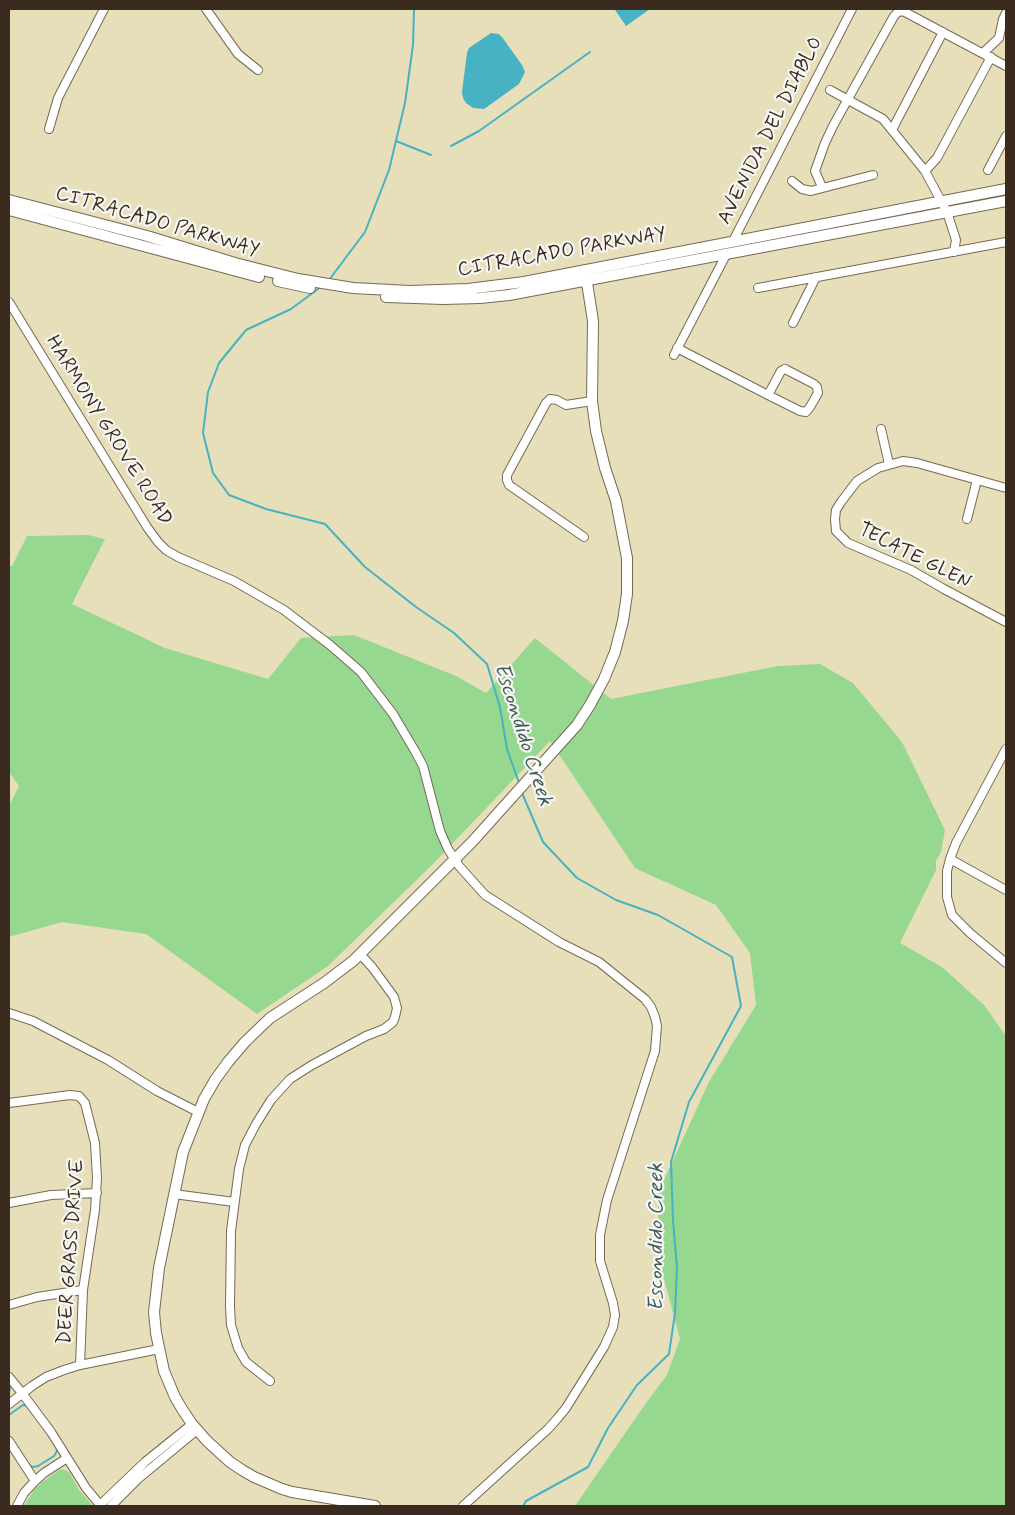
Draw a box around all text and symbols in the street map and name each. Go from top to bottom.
street label: AVENIDA DEL DIABLO [713,33,829,229]
street label: CITRACADO PARKWAY [52,182,262,264]
street label: CITRACADO PARKWAY [456,223,668,283]
street label: HARMONY GROVE ROAD [40,331,176,531]
street label: TECATE GLEN [854,518,974,596]
water label: Escondido Creek [487,661,557,809]
street label: DEER GRASS DRIVE [54,1158,90,1346]
water label: Escondido Creek [645,1163,671,1311]

